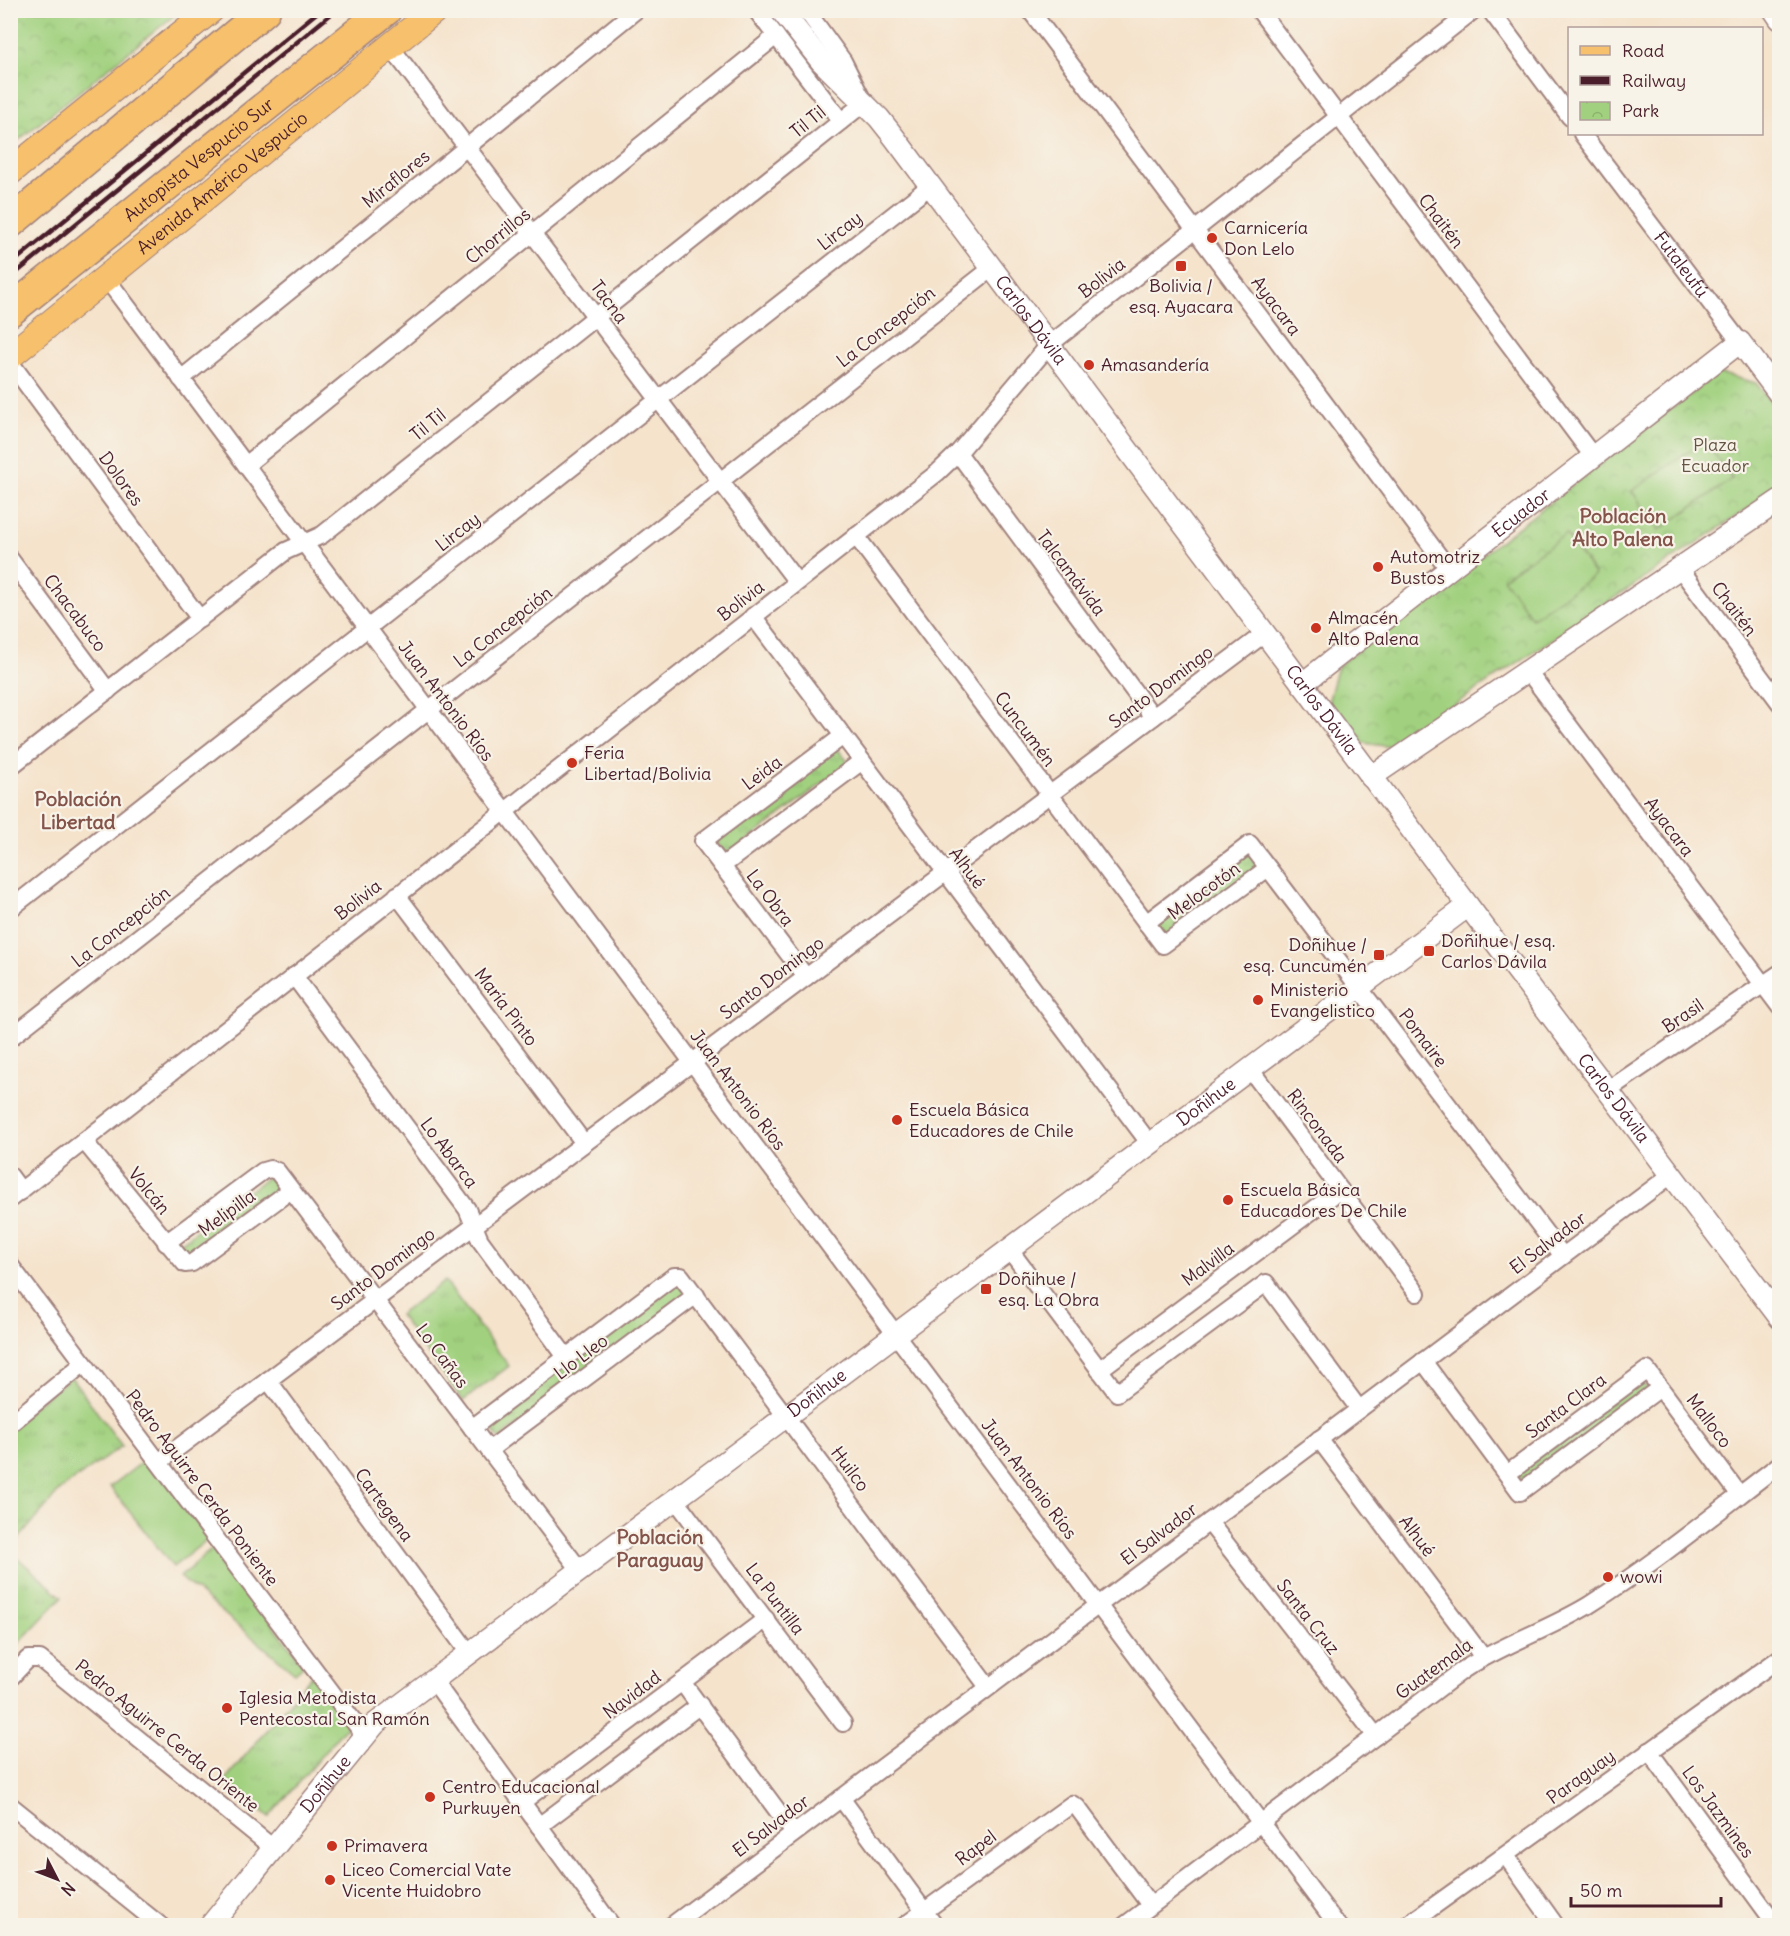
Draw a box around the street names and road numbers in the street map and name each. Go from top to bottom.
street label: Autopista Vespucio Sur [119,92,279,227]
street label: Til Til [785,100,830,143]
street label: Avenida Américo Vespucio [132,106,312,259]
street label: Miraflores [357,144,434,213]
street label: Chaitén [1413,189,1469,253]
street label: Chorrillos [460,202,535,269]
street label: Lircay [813,206,867,255]
street label: Futaleufú [1649,227,1714,302]
street label: Bolivia [1074,252,1130,303]
street label: Carlos Dávila [990,270,1072,369]
street label: Ayacara [1247,271,1306,340]
street label: Tacna [586,275,633,328]
street label: La Concepción [832,281,940,372]
street label: Til Til [405,403,450,446]
street label: Dolores [94,447,149,510]
street label: Ecuador [1487,482,1555,543]
street label: Lircay [431,507,485,556]
street label: Talcamávida [1032,525,1111,620]
street label: Chacabuco [39,569,112,656]
street label: Bolivia [713,575,769,626]
street label: Chaitén [1706,577,1762,641]
street label: La Concepción [449,581,557,672]
street label: Juan Antonio Ríos [394,636,499,766]
street label: Santo Domingo [1104,640,1217,733]
street label: Carlos Dávila [1281,660,1363,759]
street label: Cuncumén [990,687,1061,771]
street label: Leida [737,750,786,795]
street label: Ayacara [1640,792,1699,861]
street label: Alhué [944,842,990,893]
street label: Melocotón [1163,857,1244,925]
street label: La Obra [741,865,799,931]
street label: Bolivia [330,874,386,925]
street label: La Concepción [67,881,175,972]
street label: Santo Domingo [715,931,828,1024]
street label: María Pinto [470,963,543,1050]
street label: Brasil [1657,993,1708,1038]
street label: Pomaire [1394,1004,1453,1071]
street label: Juan Antonio Ríos [686,1025,791,1155]
street label: Carlos Dávila [1573,1049,1655,1147]
street label: Doñihue [1172,1072,1240,1131]
street label: Rinconada [1282,1084,1353,1167]
street label: Lo Abarca [415,1113,483,1192]
street label: Volcán [123,1162,175,1219]
street label: Melipilla [194,1184,260,1241]
street label: El Salvador [1505,1206,1591,1279]
street label: Santo Domingo [326,1222,439,1315]
street label: Malvilla [1177,1236,1239,1291]
street label: Lo Cañas [411,1319,474,1393]
street label: Llo Lleo [549,1329,612,1384]
street label: Doñihue [783,1363,851,1422]
street label: Santa Clara [1521,1368,1610,1443]
street label: Pedro Aguirre Cerda Poniente [121,1385,284,1591]
street label: Malloco [1682,1389,1737,1452]
street label: Juan Antonio Ríos [977,1414,1082,1544]
street label: Huilco [826,1442,875,1496]
street label: Cartegena [350,1463,419,1546]
street label: El Salvador [1116,1497,1202,1570]
street label: Alhué [1394,1510,1440,1561]
street label: La Puntilla [741,1558,810,1639]
street label: Santa Cruz [1272,1574,1345,1659]
street label: Guatemala [1391,1633,1477,1704]
street label: Pedro Aguirre Cerda Oriente [71,1654,264,1817]
street label: Navidad [598,1665,666,1724]
street label: Paraguay [1542,1744,1619,1809]
street label: Doñihue [295,1750,356,1817]
street label: Los Jazmines [1677,1761,1760,1862]
street label: El Salvador [728,1789,814,1862]
street label: Rapel [951,1825,1001,1871]

